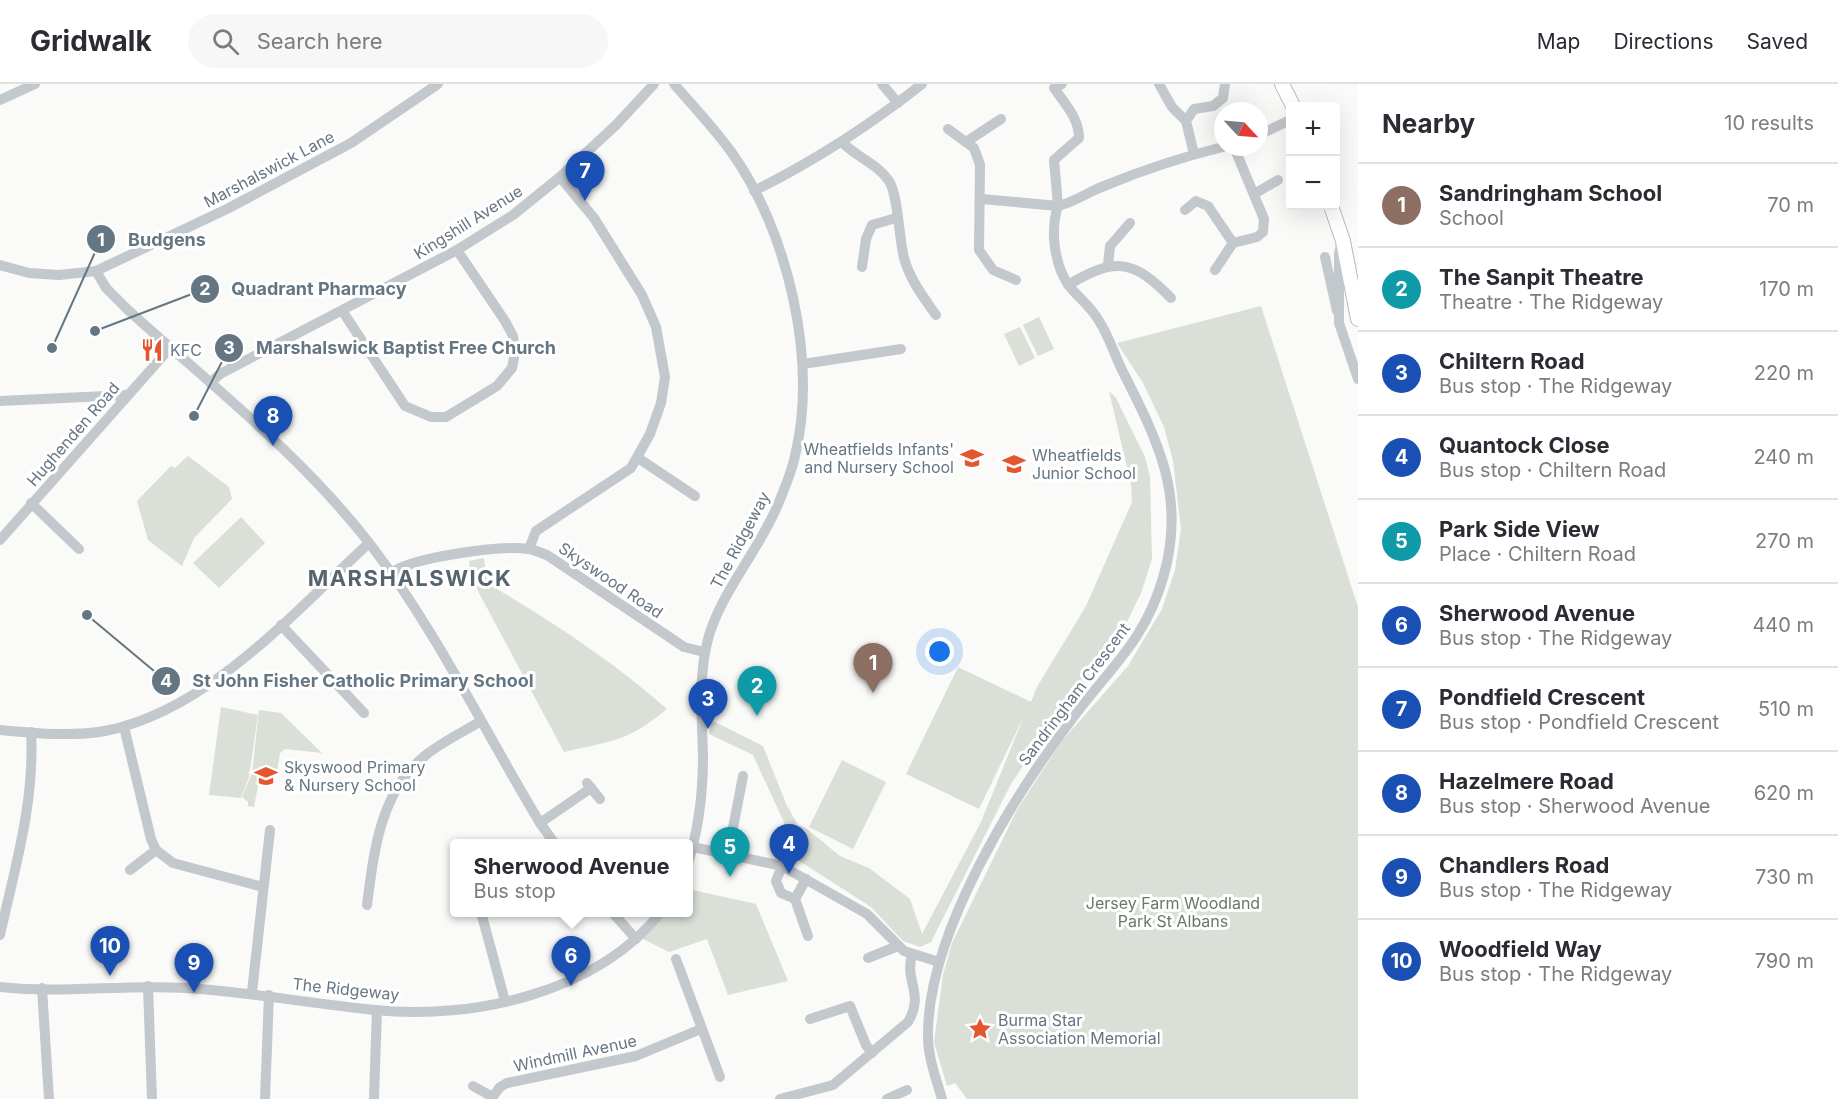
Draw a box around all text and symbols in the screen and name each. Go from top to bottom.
search box [188,14,608,68]
text: Gridwalk [30,24,152,58]
icon: search [209,25,242,58]
text: Search here [257,28,382,54]
text: Map [1537,29,1580,54]
text: Directions [1613,29,1714,54]
text: Saved [1747,29,1808,54]
north arrow [1214,102,1268,156]
map controls [1286,102,1340,210]
button: + [1286,102,1340,156]
text: Nearby [1382,108,1475,139]
text: 10 results [1724,111,1814,135]
street label: Marshalswick Lane [200,126,338,212]
pin: 7 [566,152,604,201]
button: − [1286,156,1340,210]
text: Sandringham School [1439,180,1662,206]
street label: Kingshill Avenue [410,181,526,263]
text: 1 [1397,193,1406,217]
text: 70 m [1767,193,1814,217]
text: School [1439,206,1504,230]
callout: Budgens [86,221,218,257]
text: 1 [97,229,105,250]
text: Budgens [128,229,206,250]
text: The Sanpit Theatre [1439,264,1644,290]
callout: Quadrant Pharmacy [190,271,419,307]
text: 2 [1395,277,1408,301]
text: 170 m [1759,277,1814,301]
text: 2 [199,278,211,299]
text: Quadrant Pharmacy [231,278,407,299]
text: Theatre · The Ridgeway [1439,290,1663,314]
callout: Marshalswick Baptist Free Church [214,330,568,366]
restaurant icon: KFC [139,337,165,363]
text: 3 [223,337,235,358]
text: Marshalswick Baptist Free Church [256,337,556,358]
place label: KFC [170,340,202,360]
text: Chiltern Road [1439,348,1585,374]
text: 3 [1395,361,1408,385]
text: 220 m [1754,361,1814,385]
text: Bus stop · The Ridgeway [1439,374,1672,398]
street label: Hughenden Road [22,378,124,490]
pin: 8 [254,396,292,446]
text: Quantock Close [1439,432,1610,458]
place label: Wheatfields Infants' and Nursery School [804,439,954,477]
school or university icon: Wheatfields Infants' and Nursery School [959,445,985,471]
place label: Wheatfields Junior School [1032,445,1136,483]
text: 4 [1395,445,1408,469]
text: 240 m [1753,445,1814,469]
school or university icon: Wheatfields Junior School [1001,451,1027,477]
text: Bus stop · Chiltern Road [1439,458,1666,482]
street label: The Ridgeway [706,488,774,592]
text: Park Side View [1439,516,1599,542]
text: 5 [1395,529,1408,553]
text: 270 m [1755,529,1814,553]
street label: Skyswood Road [555,538,667,622]
text: Place · Chiltern Road [1439,542,1636,566]
district label: MARSHALSWICK [308,565,512,591]
text: Sherwood Avenue [1439,600,1635,626]
text: 6 [1395,613,1408,637]
text: 440 m [1752,613,1814,637]
street label: Sandringham Crescent [1014,619,1134,769]
text: Bus stop · The Ridgeway [1439,626,1672,650]
your location [925,637,954,666]
pin: 1 [854,644,892,693]
callout: St John Fisher Catholic Primary School [151,663,546,699]
pin: 2 [738,666,777,716]
text: 4 [160,670,172,691]
text: St John Fisher Catholic Primary School [192,670,534,691]
pin: 3 [688,680,728,729]
text: Pondfield Crescent [1439,684,1645,710]
text: 7 [1396,697,1407,721]
text: 510 m [1758,697,1814,721]
text: Bus stop · Pondfield Crescent [1439,710,1719,734]
place label: Skyswood Primary & Nursery School [284,757,425,795]
school or university icon: Skyswood Primary & Nursery School [253,763,279,789]
text: Hazelmere Road [1439,768,1614,794]
text: 8 [1395,781,1408,805]
text: 620 m [1754,781,1814,805]
text: Bus stop · Sherwood Avenue [1439,794,1710,818]
pin: 4 [770,824,808,874]
pin: 5 [710,828,750,877]
popup [450,839,693,917]
text: Chandlers Road [1439,852,1609,878]
text: Sherwood Avenue [473,853,670,879]
text: 9 [1395,865,1408,889]
text: 730 m [1755,865,1814,889]
text: Bus stop · The Ridgeway [1439,878,1672,902]
text: Bus stop [473,879,556,903]
park label: Jersey Farm Woodland Park St Albans [1086,893,1260,931]
pin: 10 [90,926,130,976]
pin: 6 [552,936,590,986]
text: Woodfield Way [1439,936,1602,962]
pin: 9 [174,944,214,993]
text: 10 [1390,949,1413,973]
text: 790 m [1755,949,1814,973]
text: Bus stop · The Ridgeway [1439,962,1672,986]
street label: The Ridgeway [292,973,400,1005]
place label: Burma Star Association Memorial [998,1010,1161,1048]
place icon: Burma Star Association Memorial [967,1016,993,1042]
street label: Windmill Avenue [512,1030,638,1076]

